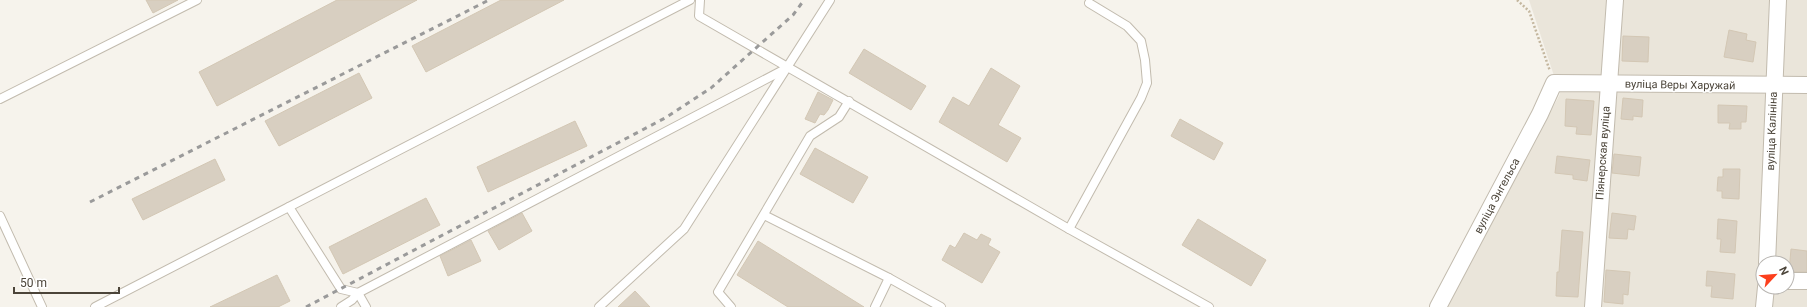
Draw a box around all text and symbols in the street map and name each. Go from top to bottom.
street label: вуліца Веры Харужай [1625,78,1735,92]
street label: вуліца Калініна [1764,91,1780,171]
street label: Піянерская вуліца [1593,106,1613,200]
street label: вуліца Энгельса [1472,156,1522,236]
north arrow [1755,255,1795,295]
text: N [1776,264,1791,277]
scale bar [14,269,119,295]
text: 50 m [20,276,47,290]

